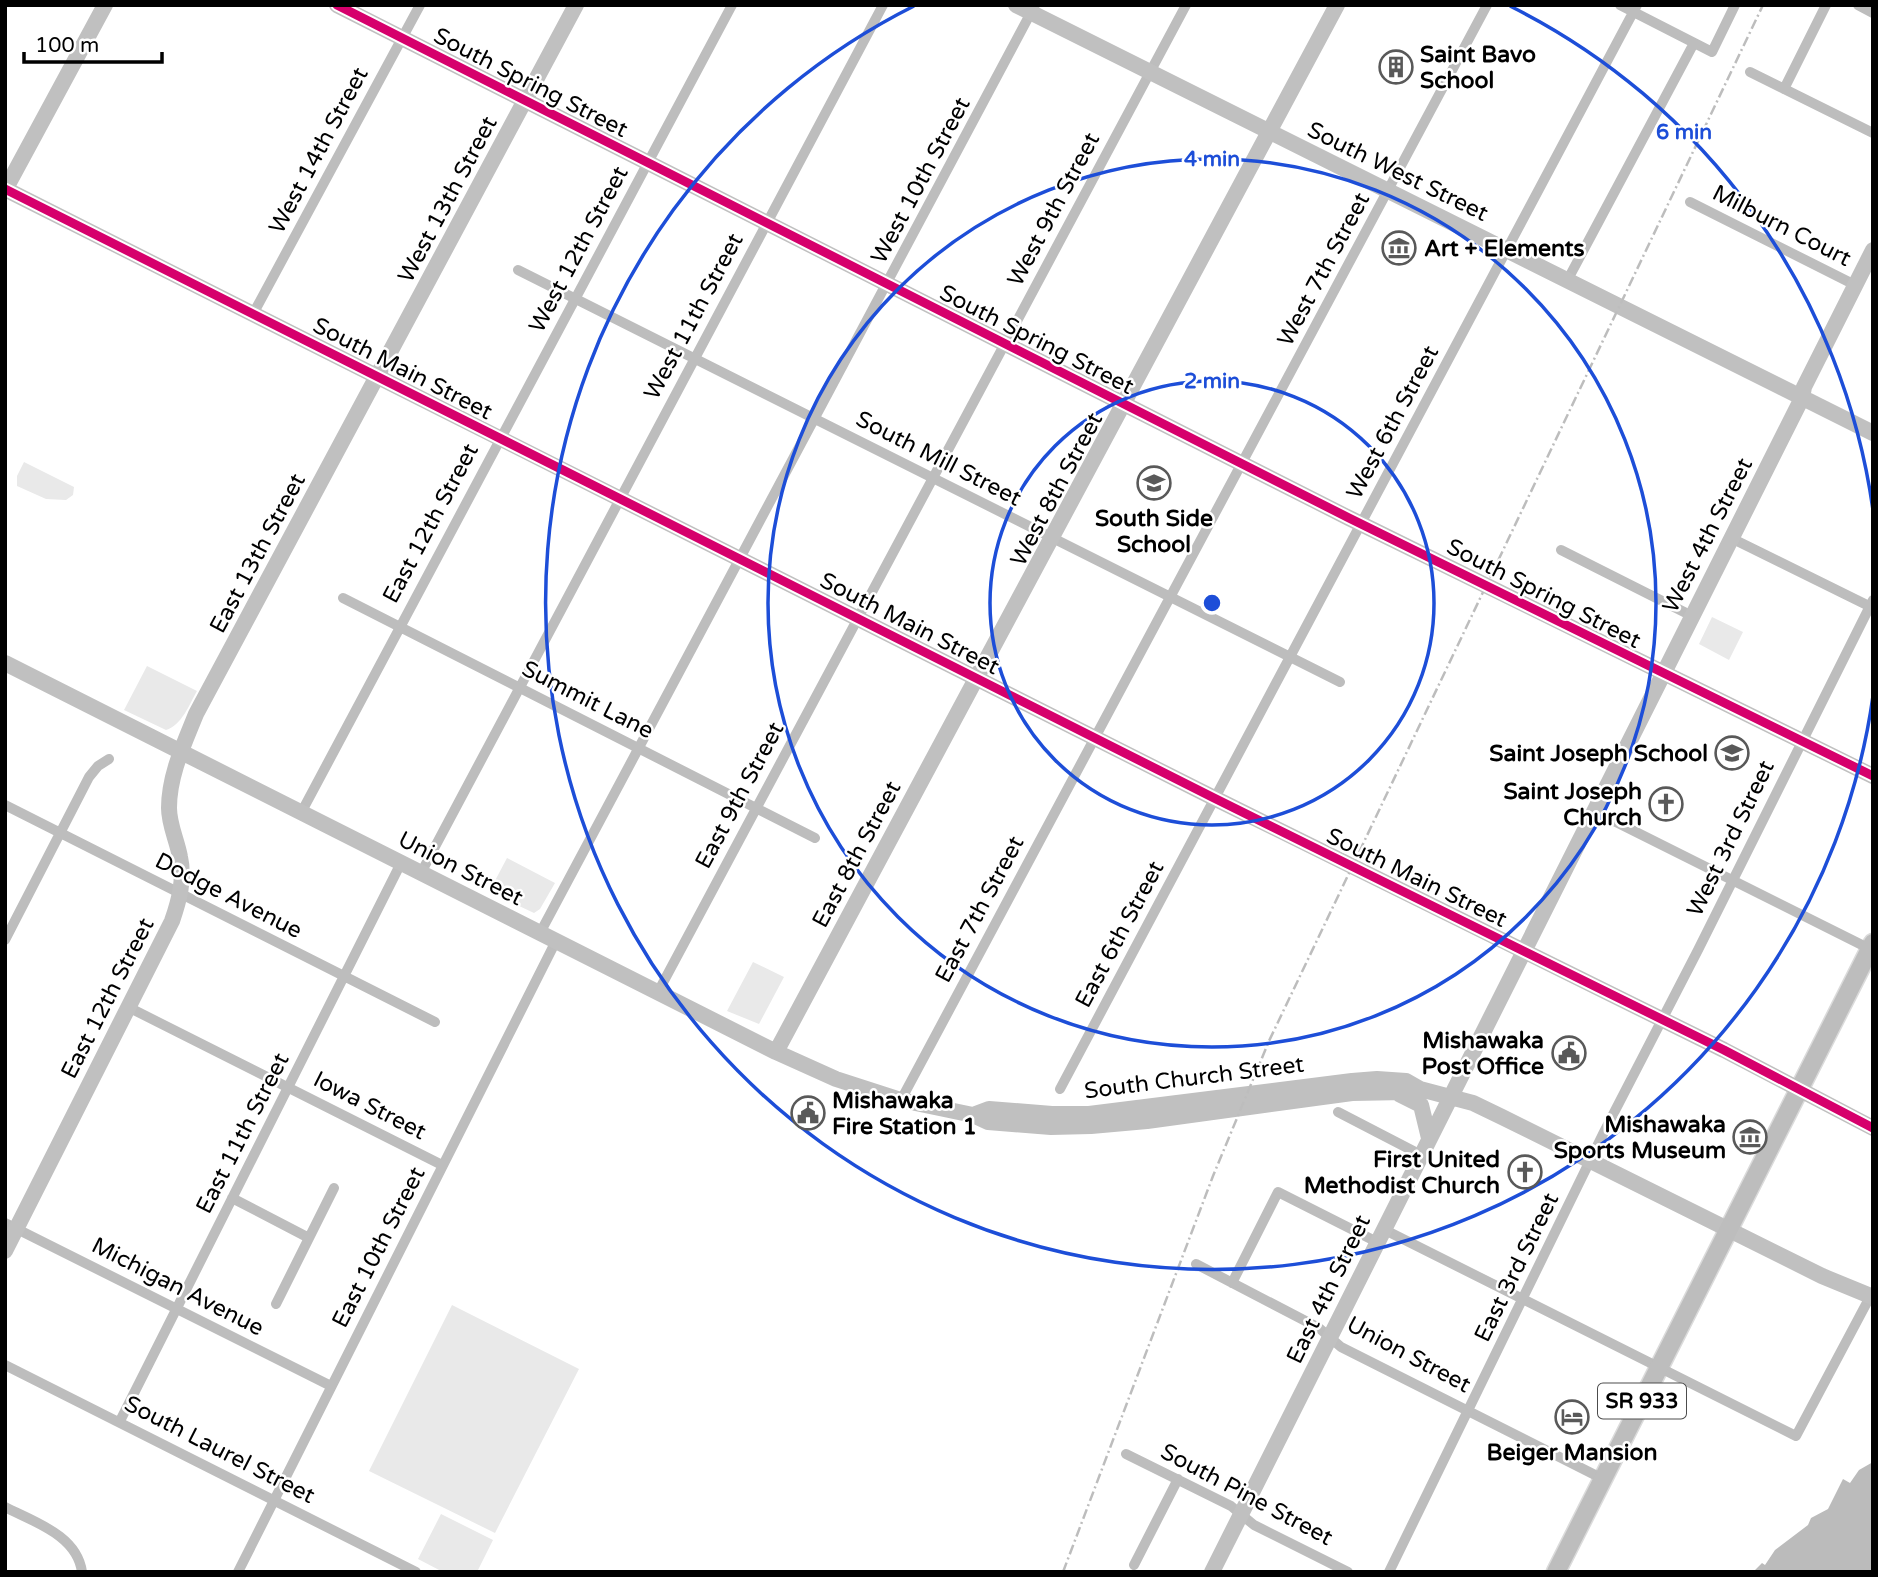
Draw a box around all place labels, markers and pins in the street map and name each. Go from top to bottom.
place label: Saint Bavo School [1420,41,1536,95]
building icon: Saint Bavo School [1377,48,1415,86]
museum icon: Art + Elements [1380,229,1418,267]
place label: Art + Elements [1424,235,1585,263]
school or university icon: South Side School [1135,464,1173,502]
place label: South Side School [1095,505,1213,559]
centre of rings [1200,591,1224,615]
school or university icon: Saint Joseph School [1713,734,1751,772]
place label: Saint Joseph School [1489,740,1708,768]
place label: Saint Joseph Church [1503,778,1642,832]
church icon: Saint Joseph Church [1647,785,1685,823]
place label: Mishawaka Post Office [1422,1027,1544,1081]
public building icon: Mishawaka Post Office [1550,1034,1588,1072]
place label: Mishawaka Fire Station 1 [832,1087,977,1141]
public building icon: Mishawaka Fire Station 1 [789,1094,827,1132]
place label: Mishawaka Sports Museum [1554,1111,1726,1165]
museum icon: Mishawaka Sports Museum [1731,1118,1769,1156]
place label: First United Methodist Church [1304,1146,1500,1200]
church icon: First United Methodist Church [1506,1153,1544,1191]
hotel icon: Beiger Mansion [1553,1398,1591,1436]
place label: Beiger Mansion [1487,1439,1657,1467]

